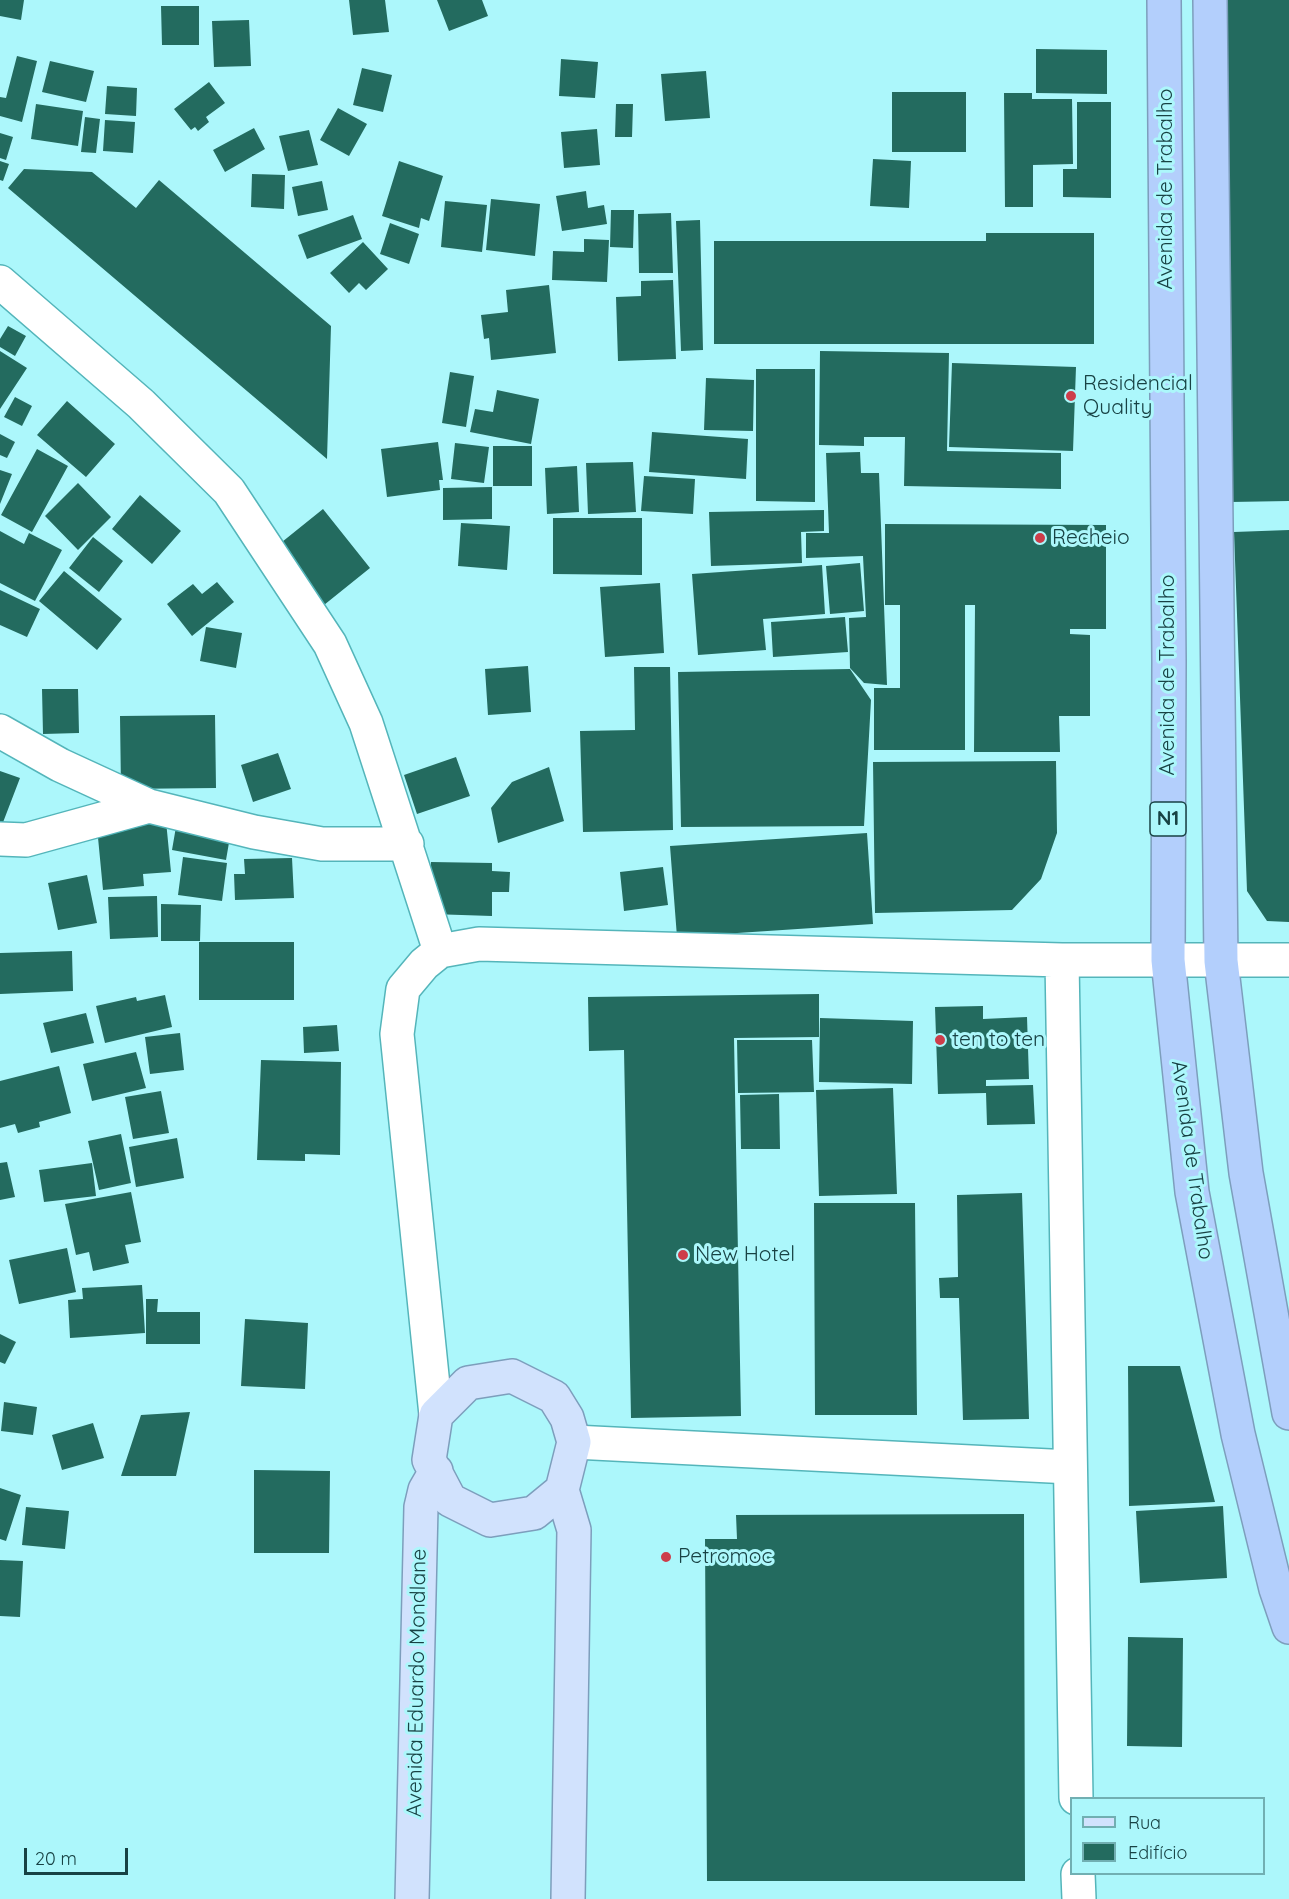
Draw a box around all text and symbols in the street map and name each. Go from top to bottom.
street label: Avenida de Trabalho [1153,89,1179,289]
place label: Residencial Quality [1083,371,1193,421]
marker: Residencial Quality [1064,389,1078,403]
place label: Recheio [1052,525,1130,551]
marker: Recheio [1033,531,1047,545]
street label: Avenida de Trabalho [1155,575,1181,775]
road number: N1 [1150,802,1186,836]
place label: ten to ten [952,1027,1045,1053]
marker: ten to ten [933,1033,947,1047]
street label: Avenida de Trabalho [1166,1059,1218,1261]
place label: New Hotel [695,1242,795,1268]
marker: New Hotel [676,1248,690,1262]
place label: Petromoc [678,1544,772,1570]
street label: Avenida Eduardo Mondlane [402,1549,432,1817]
marker: Petromoc [659,1550,673,1564]
legend [1070,1797,1265,1875]
text: Rua [1128,1811,1161,1834]
scale bar [27,1836,130,1874]
text: Edifício [1128,1841,1187,1864]
text: 20 m [35,1847,77,1870]

